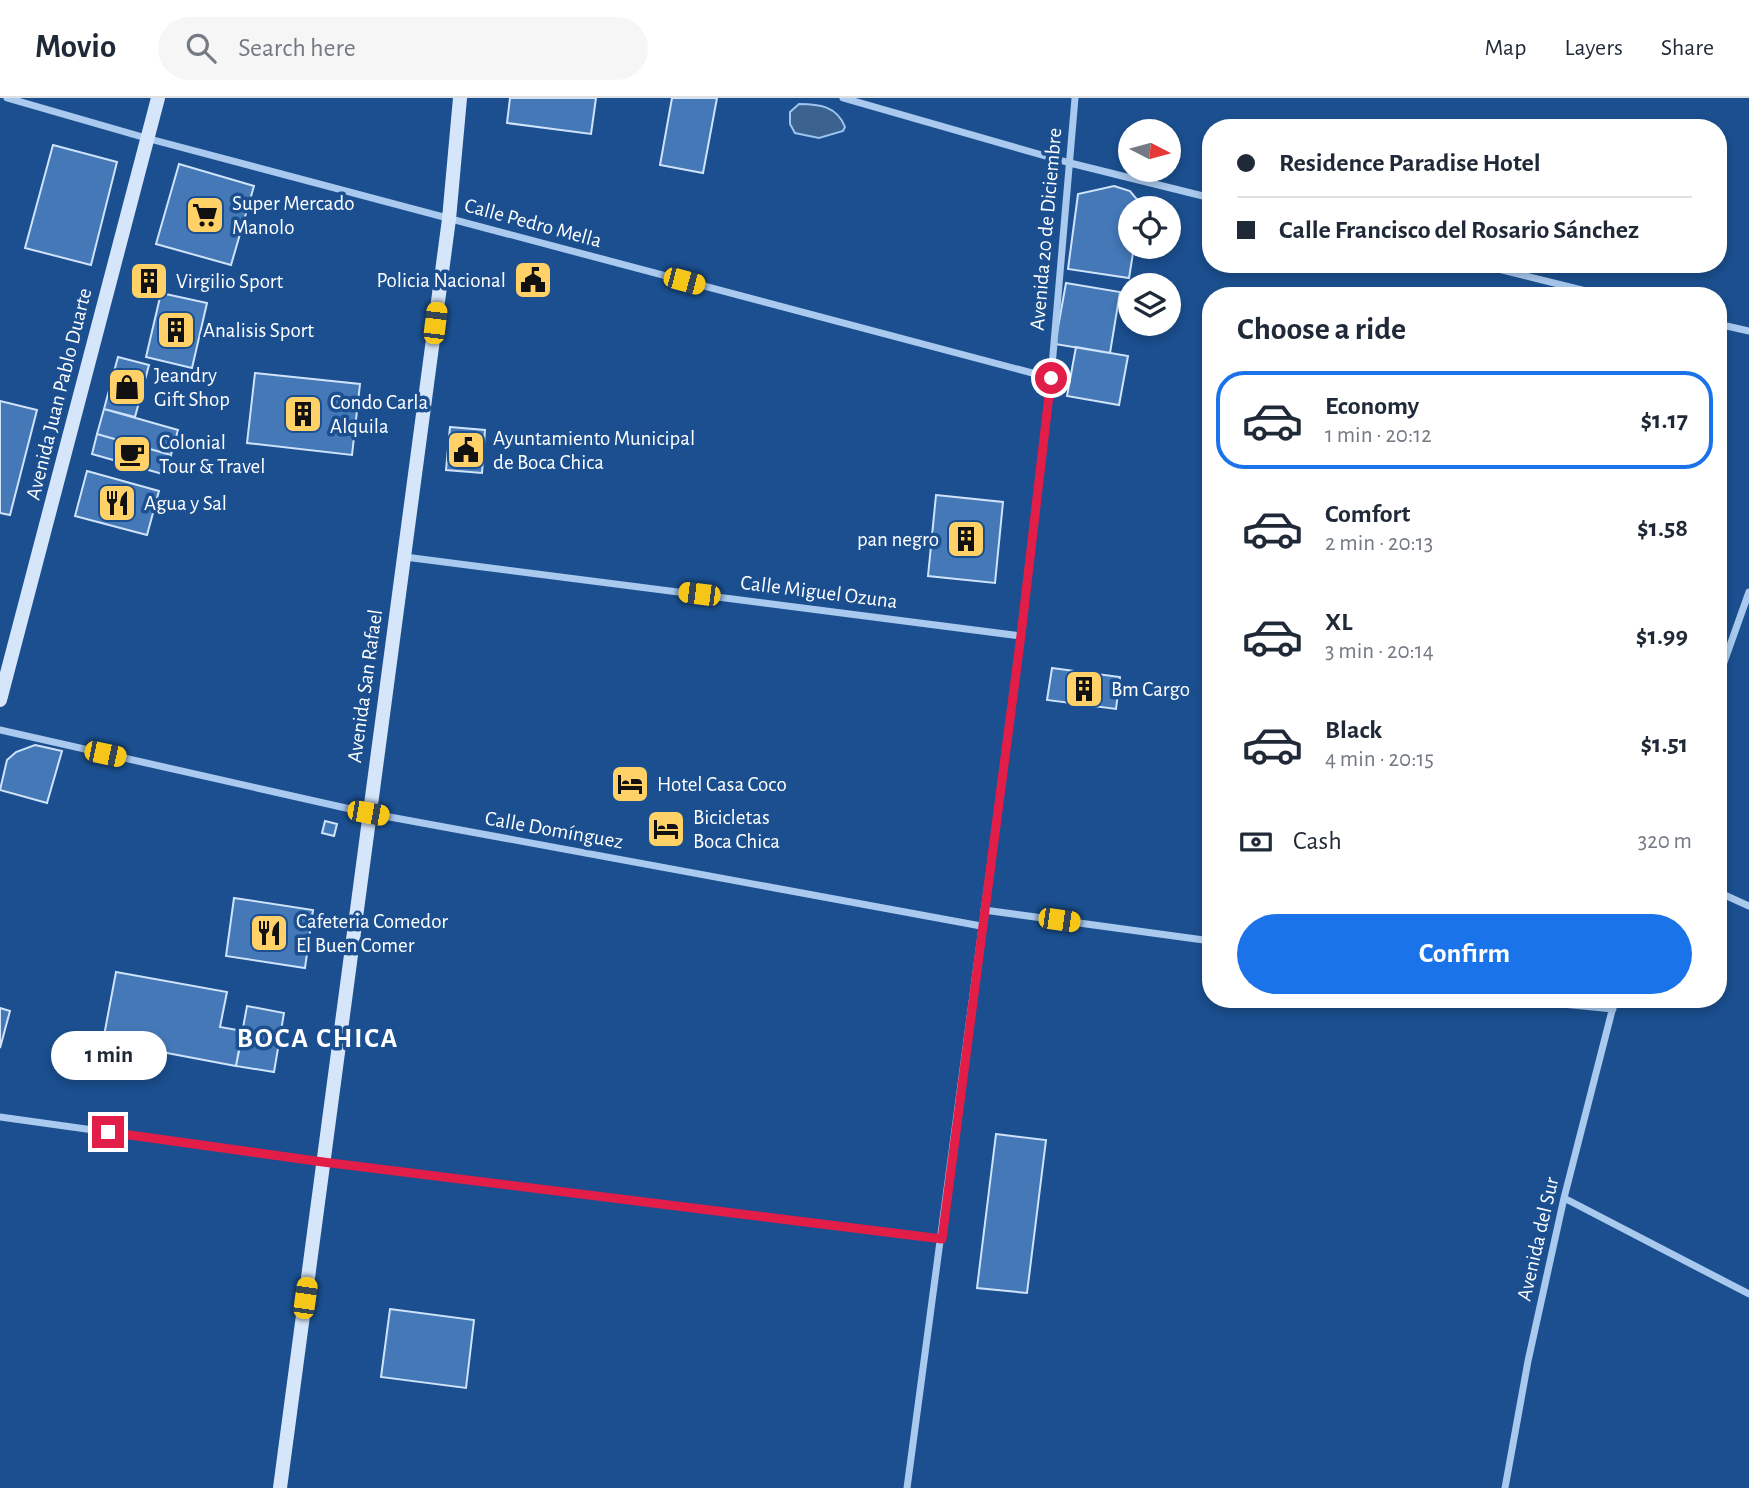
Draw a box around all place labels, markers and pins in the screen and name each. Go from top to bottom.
place label: Super Mercado Manolo [232,193,355,238]
supermarket icon: Super Mercado Manolo [184,194,226,236]
public building icon: Policia Nacional [512,259,554,301]
building icon: Virgilio Sport [128,260,170,302]
place label: Policia Nacional [376,270,506,291]
place label: Virgilio Sport [176,271,284,292]
building icon: Analisis Sport [155,309,197,351]
place label: Analisis Sport [203,320,314,341]
place label: Jeandry Gift Shop [154,365,230,410]
shop icon: Jeandry Gift Shop [106,366,148,408]
place label: Condo Carla Alquila [330,392,428,437]
building icon: Condo Carla Alquila [282,393,324,435]
place label: Ayuntamiento Municipal de Boca Chica [493,428,695,473]
public building icon: Ayuntamiento Municipal de Boca Chica [445,429,487,471]
place label: Colonial Tour & Travel [159,432,265,477]
cafe icon: Colonial Tour & Travel [111,433,153,475]
restaurant icon: Agua y Sal [96,482,138,524]
place label: Agua y Sal [144,493,227,514]
building icon: pan negro [945,518,987,560]
place label: pan negro [857,529,939,550]
building icon: Bm Cargo [1063,668,1105,710]
place label: Bm Cargo [1111,679,1190,700]
hotel icon: Hotel Casa Coco [609,763,651,805]
place label: Hotel Casa Coco [657,774,787,795]
place label: Bicicletas Boca Chica [693,807,780,852]
hotel icon: Bicicletas Boca Chica [645,808,687,850]
place label: Cafeteria Comedor El Buen Comer [296,911,448,956]
restaurant icon: Cafeteria Comedor El Buen Comer [248,912,290,954]

